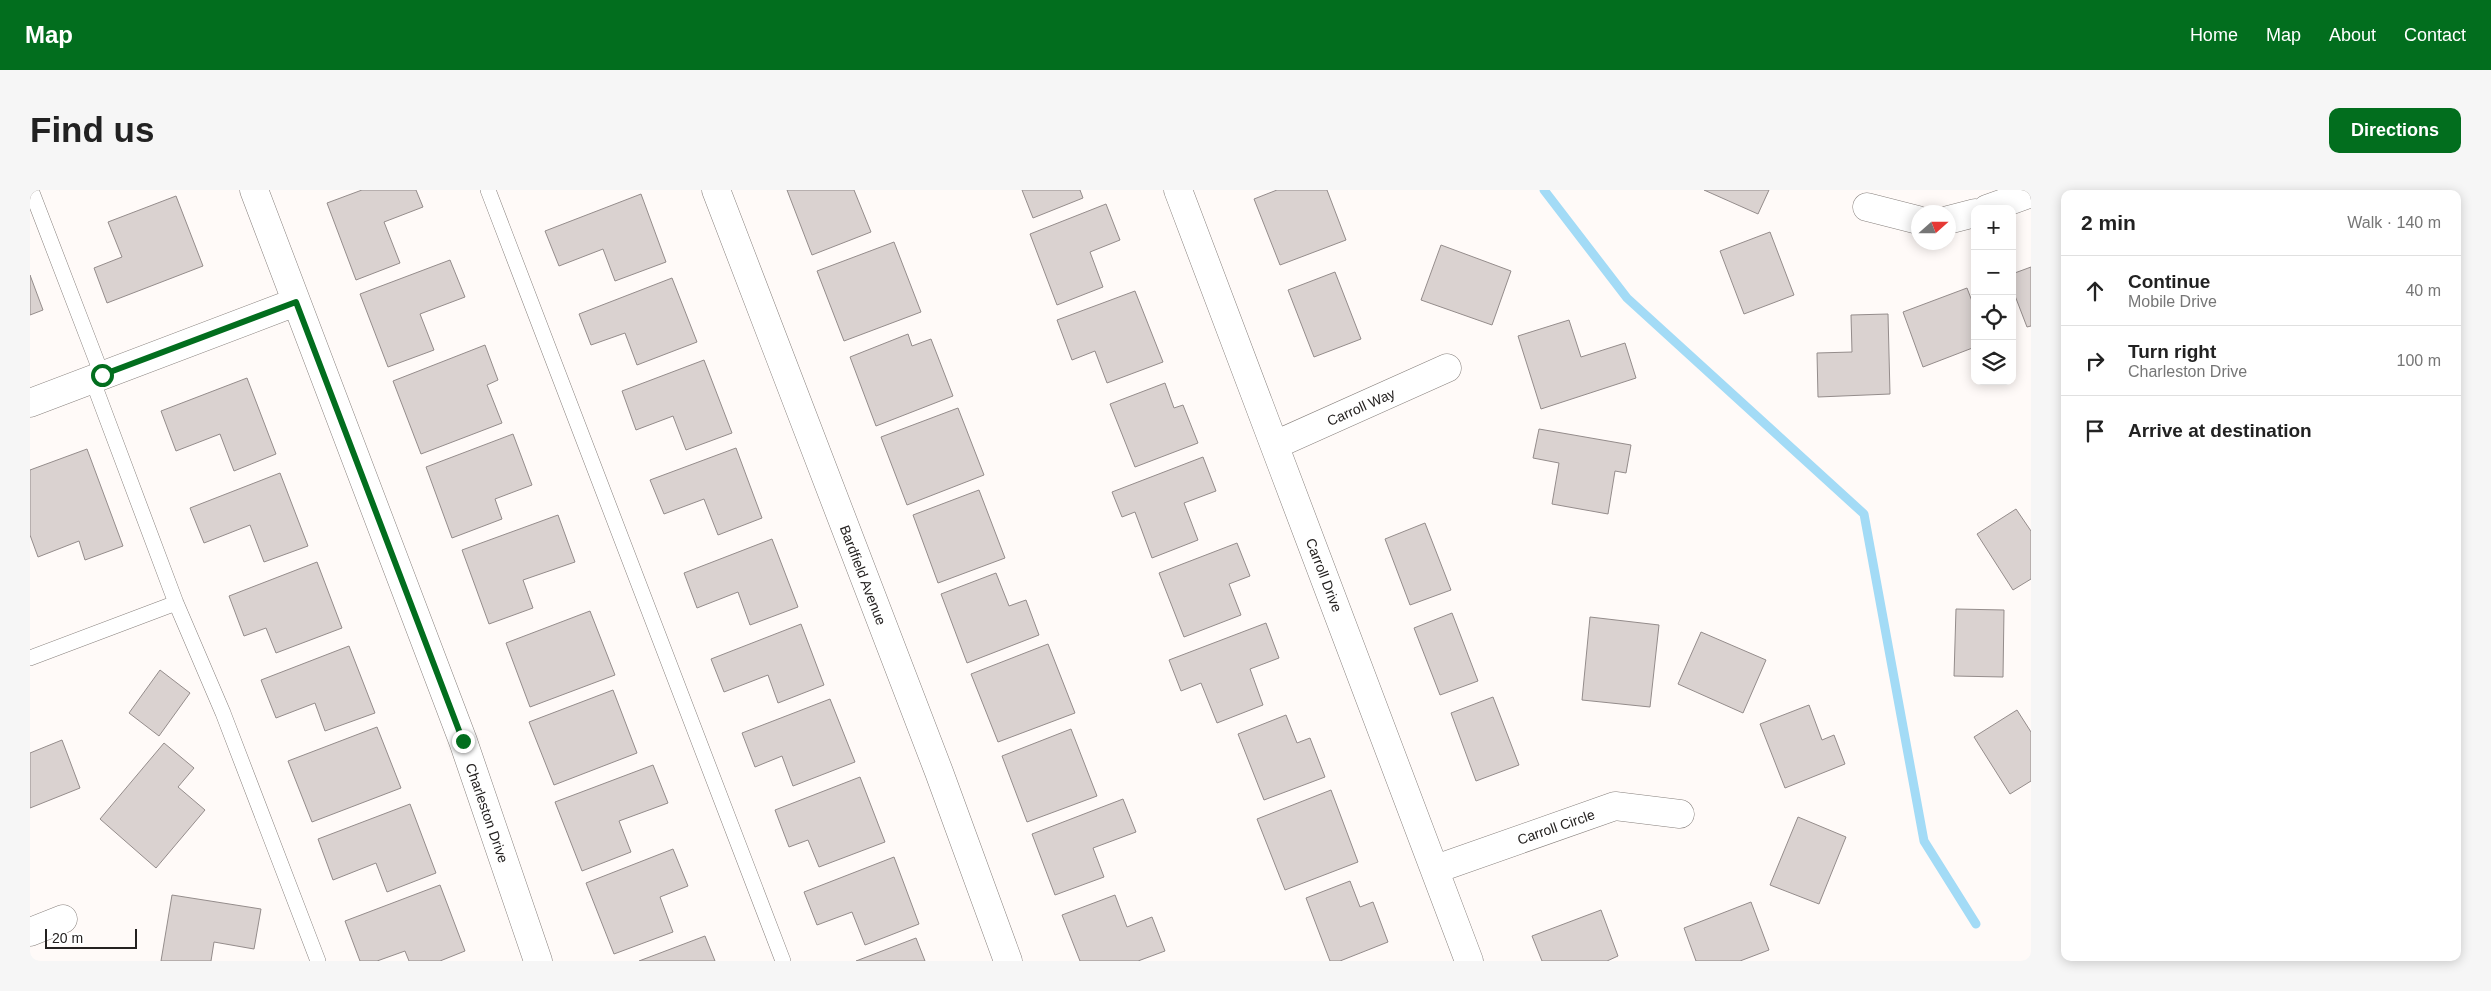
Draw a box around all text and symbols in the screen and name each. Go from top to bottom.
text: Map [25,21,73,48]
text: Home [2190,25,2238,45]
text: Map [2266,25,2301,45]
text: About [2329,25,2376,45]
text: Contact [2404,25,2466,45]
button: Directions [2329,108,2461,153]
text: Find us [30,110,154,149]
north arrow [1911,205,1956,250]
map controls [1971,205,2016,385]
button: + [1971,205,2016,250]
text: 2 min [2081,211,2136,234]
text: Walk · 140 m [2347,214,2441,231]
button: − [1971,250,2016,295]
text: Continue [2128,271,2210,292]
icon: ahead [2081,277,2109,305]
text: 40 m [2405,282,2441,299]
text: Mobile Drive [2128,293,2217,310]
button: locate [1971,295,2016,340]
button: layers [1971,340,2016,385]
text: Turn right [2128,341,2216,362]
icon: right [2081,347,2109,375]
text: 100 m [2397,352,2441,369]
text: Charleston Drive [2128,363,2247,380]
route start [91,364,114,387]
street label: Carroll Way [1325,385,1397,429]
icon: arrive [2081,417,2109,445]
text: Arrive at destination [2128,420,2312,441]
street label: Bardfield Avenue [837,523,889,627]
street label: Carroll Drive [1303,536,1345,614]
route end [452,730,475,753]
street label: Charleston Drive [462,761,512,865]
street label: Carroll Circle [1515,806,1597,848]
scale bar [45,926,138,949]
text: 20 m [52,930,83,946]

